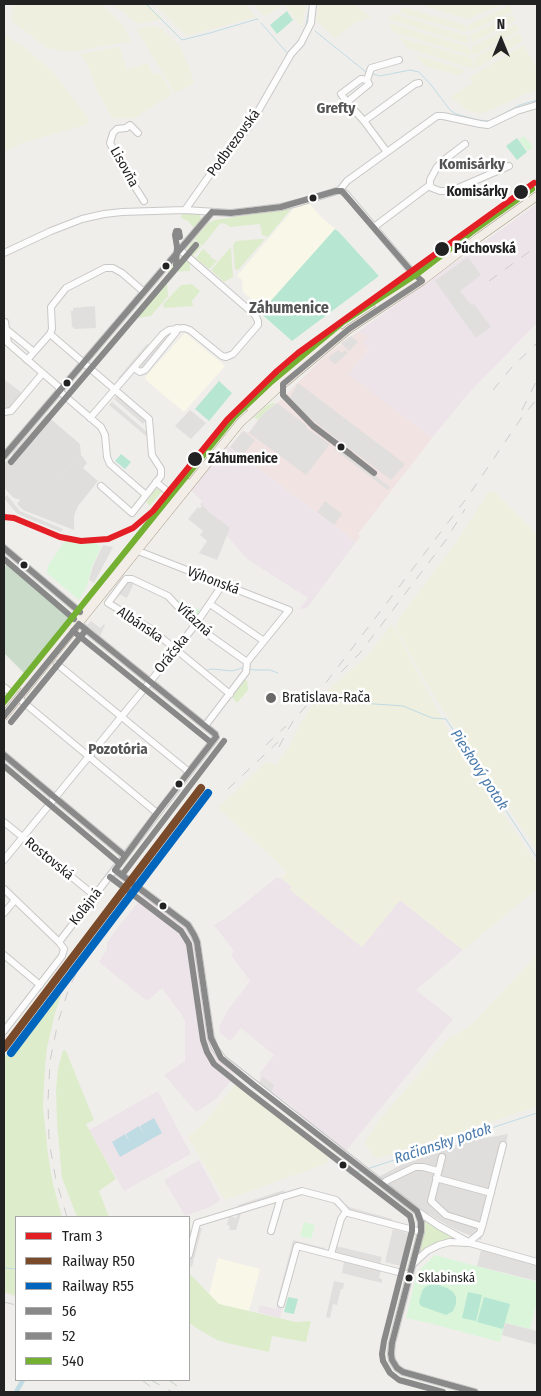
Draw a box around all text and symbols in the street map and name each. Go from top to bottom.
north arrow [476,15,526,65]
text: N [497,16,505,33]
district label: Grefty [317,100,355,118]
street label: Podbrezovská [204,106,264,180]
street label: Lisovňa [106,144,142,190]
district label: Komisárky [439,156,505,174]
marker: Komisárky [512,183,530,201]
place label: Komisárky [446,184,508,200]
unlabelled marker [308,193,318,203]
marker: Púchovská [433,240,451,258]
place label: Púchovská [454,241,516,257]
unlabelled marker [161,261,171,271]
district label: Záhumenice [249,299,329,319]
unlabelled marker [62,378,72,388]
unlabelled marker [336,442,346,452]
marker: Záhumenice [186,450,204,468]
place label: Záhumenice [208,451,278,467]
unlabelled marker [19,560,29,570]
street label: Výhonská [185,563,241,599]
street label: Víťazná [173,600,215,640]
street label: Albánska [114,604,166,646]
street label: Oráčska [151,631,193,677]
place label: Bratislava-Rača [282,690,370,706]
marker: Bratislava-Rača [264,691,278,705]
water label: Pieskový potok [446,726,512,814]
district label: Pozotória [88,741,148,759]
unlabelled marker [174,779,184,789]
street label: Rostovská [21,834,77,884]
street label: Koľajná [66,885,106,929]
unlabelled marker [158,901,168,911]
water label: Račiansky potok [392,1120,494,1168]
unlabelled marker [338,1160,348,1170]
legend [15,1216,190,1381]
text: Tram 3 [62,1227,102,1245]
text: Railway R50 [62,1252,135,1270]
place label: Sklabinská [418,1270,475,1286]
marker: Sklabinská [404,1273,414,1283]
text: Railway R55 [62,1277,134,1295]
text: 56 [62,1302,76,1320]
text: 52 [62,1327,75,1345]
text: 540 [62,1352,84,1370]

